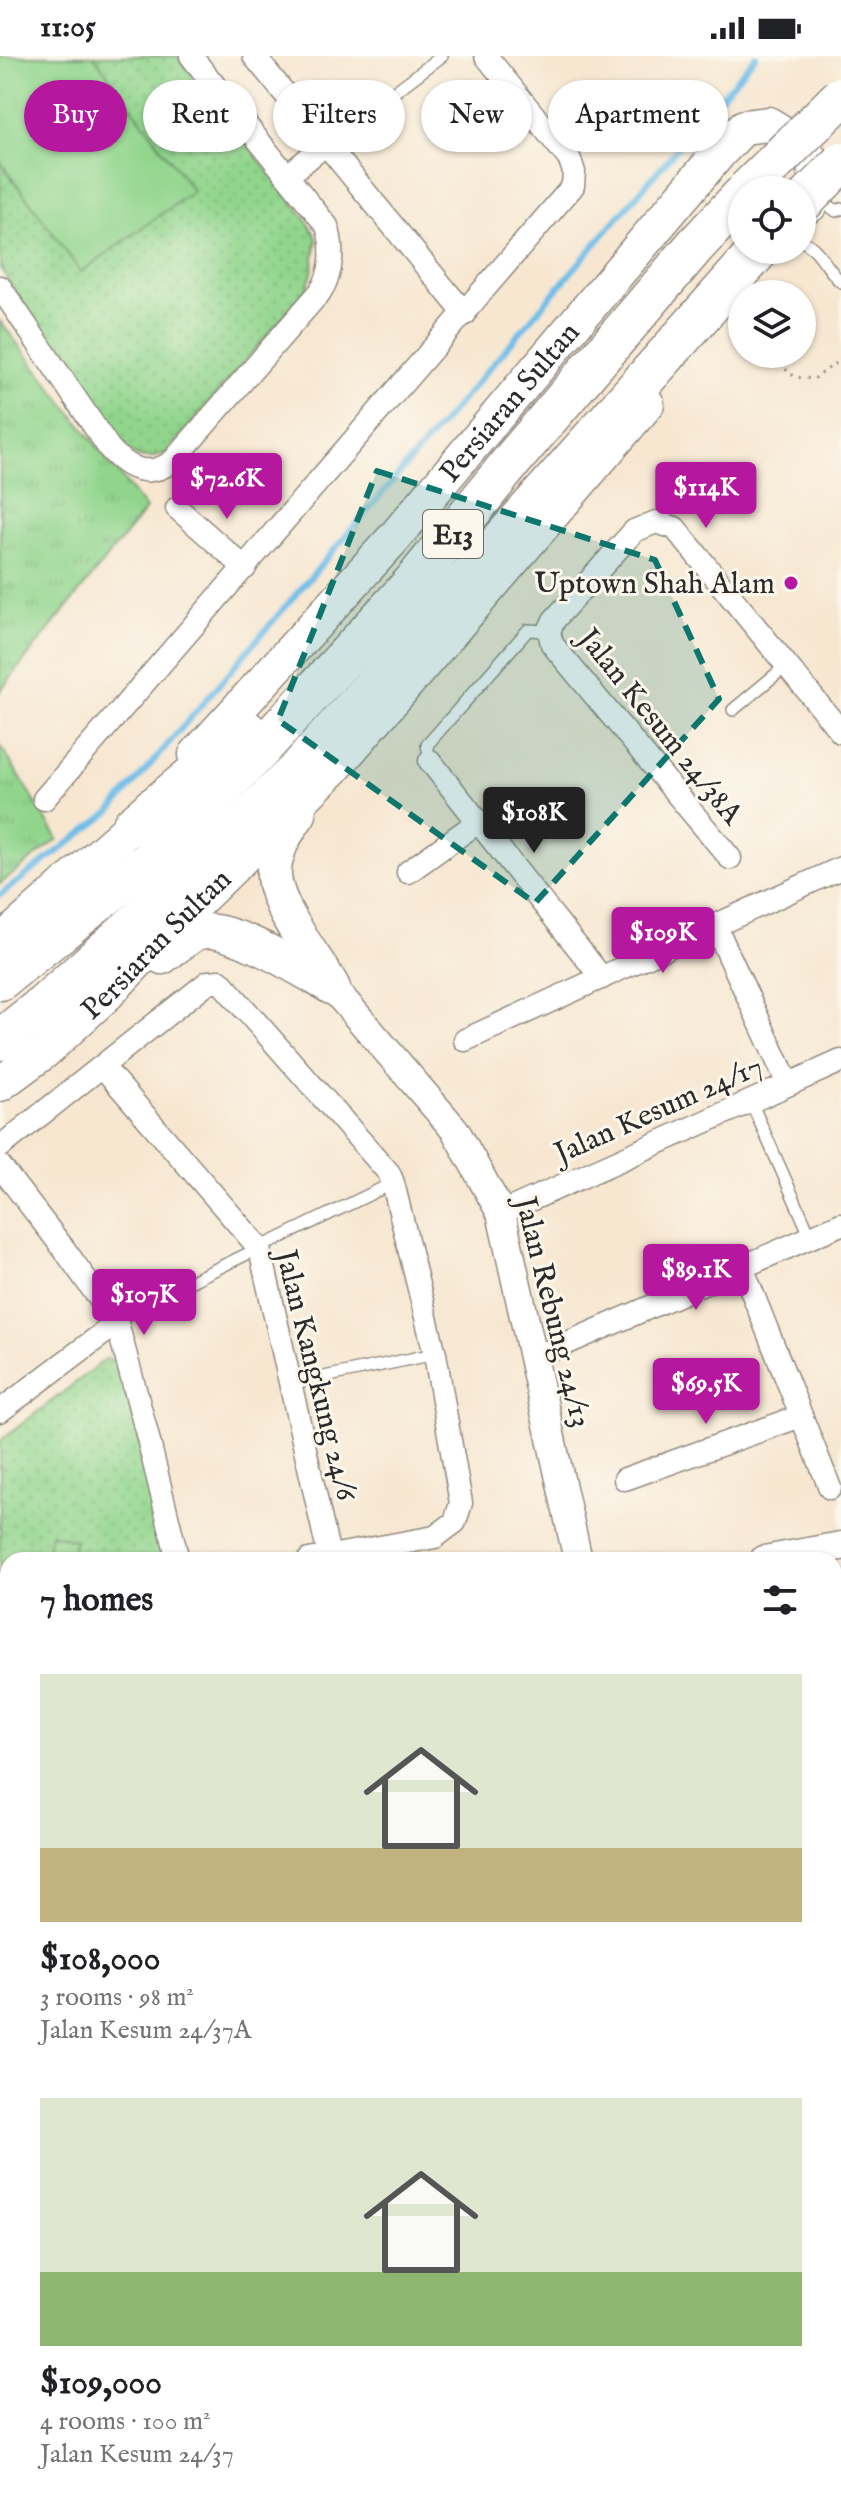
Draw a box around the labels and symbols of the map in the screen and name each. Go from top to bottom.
street label: Persiaran Sultan [432,315,589,491]
pin: $72.6K [162,453,292,521]
pin: $114K [650,462,762,530]
road number: E13 [423,510,483,558]
place label: Uptown Shah Alam [534,566,775,604]
marker: Uptown Shah Alam [782,574,800,592]
street label: Jalan Kesum 24/38A [567,619,751,834]
pin: $108K [478,787,590,855]
street label: Persiaran Sultan [74,862,241,1029]
pin: $109K [607,907,719,975]
street label: Jalan Kesum 24/17 [546,1048,769,1175]
street label: Jalan Rebung 24/13 [504,1190,599,1432]
street label: Jalan Kangkung 24/6 [265,1243,365,1506]
pin: $89.1K [631,1244,761,1312]
pin: $107K [88,1269,200,1337]
pin: $69.5K [641,1358,771,1426]

